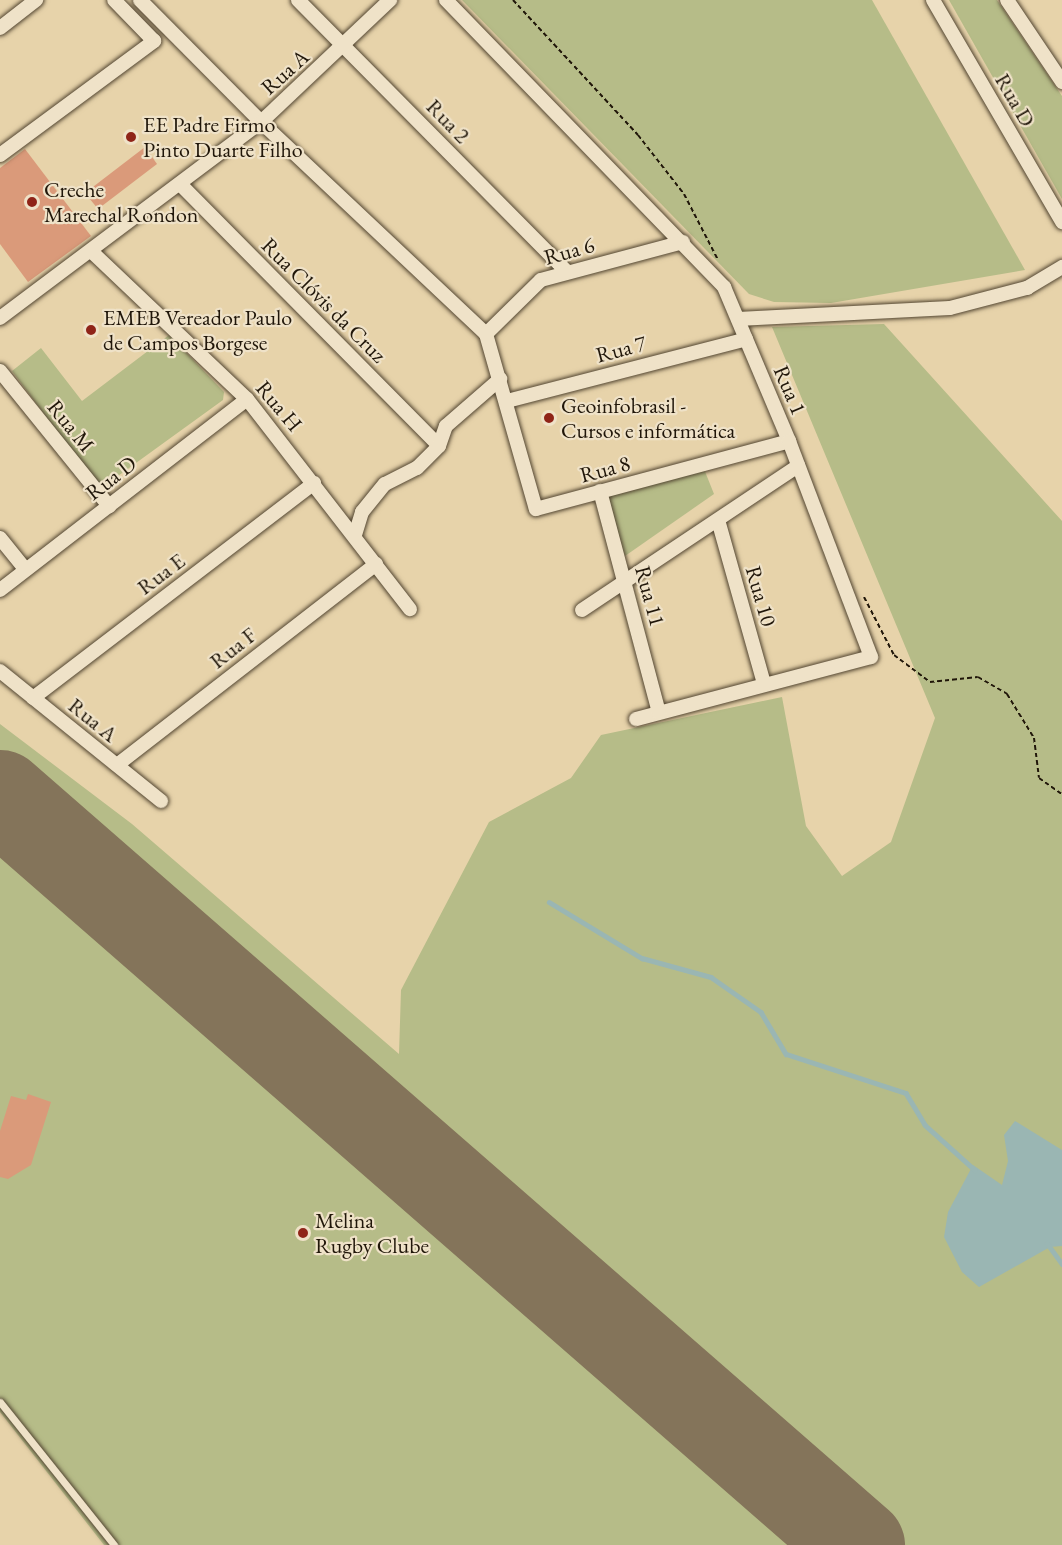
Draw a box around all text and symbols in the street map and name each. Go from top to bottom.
street label: Rua A [255,44,315,100]
street label: Rua D [989,69,1041,131]
street label: Rua 2 [421,93,475,149]
place label: EE Padre Firmo Pinto Duarte Filho [143,111,303,162]
marker: EE Padre Firmo Pinto Duarte Filho [124,130,138,144]
place label: Creche Marechal Rondon [44,176,198,228]
marker: Creche Marechal Rondon [25,195,39,209]
street label: Rua 6 [541,231,597,271]
street label: Rua Clóvis da Cruz [256,232,392,368]
place label: EMEB Vereador Paulo de Campos Borgese [103,304,292,356]
marker: EMEB Vereador Paulo de Campos Borgese [84,323,98,337]
street label: Rua 7 [593,330,649,368]
street label: Rua 1 [768,361,812,419]
street label: Rua H [250,375,308,437]
place label: Geoinfobrasil - Cursos e informática [561,392,735,444]
street label: Rua M [42,394,100,458]
marker: Geoinfobrasil - Cursos e informática [542,411,556,425]
street label: Rua D [80,450,142,506]
street label: Rua 8 [577,450,633,488]
street label: Rua E [132,548,190,600]
street label: Rua 11 [629,563,671,629]
street label: Rua 10 [740,563,782,629]
street label: Rua F [204,622,262,674]
street label: Rua A [63,692,123,748]
place label: Melina Rugby Clube [315,1207,429,1258]
marker: Melina Rugby Clube [296,1226,310,1240]

